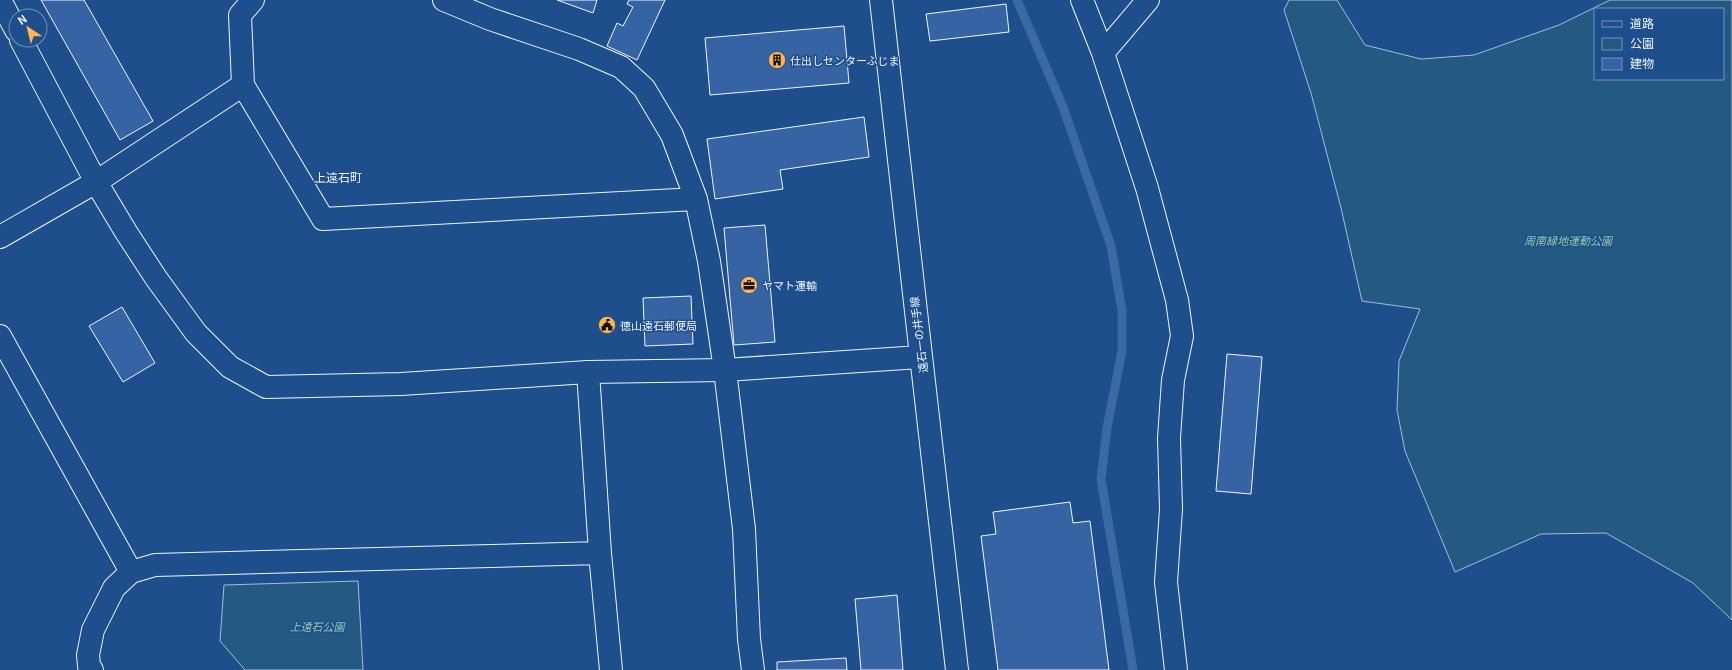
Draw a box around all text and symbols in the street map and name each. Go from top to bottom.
north arrow [8,8,48,48]
legend [1594,8,1724,80]
text: N [14,10,30,28]
text: 道路 [1630,14,1654,31]
text: 公園 [1630,34,1654,51]
building icon: 仕出しセンターふじま [767,50,787,70]
place label: 仕出しセンターふじま [790,52,900,68]
text: 建物 [1630,54,1654,71]
district label: 上遠石町 [314,168,362,185]
park label: 周南緑地運動公園 [1524,232,1614,248]
office icon: ヤマト運輸 [739,275,759,295]
place label: ヤマト運輸 [762,277,817,293]
street label: 遠石一の井手線 [905,296,931,374]
public building icon: 徳山遠石郵便局 [597,315,617,335]
place label: 徳山遠石郵便局 [620,317,697,333]
park label: 上遠石公園 [290,618,346,634]

